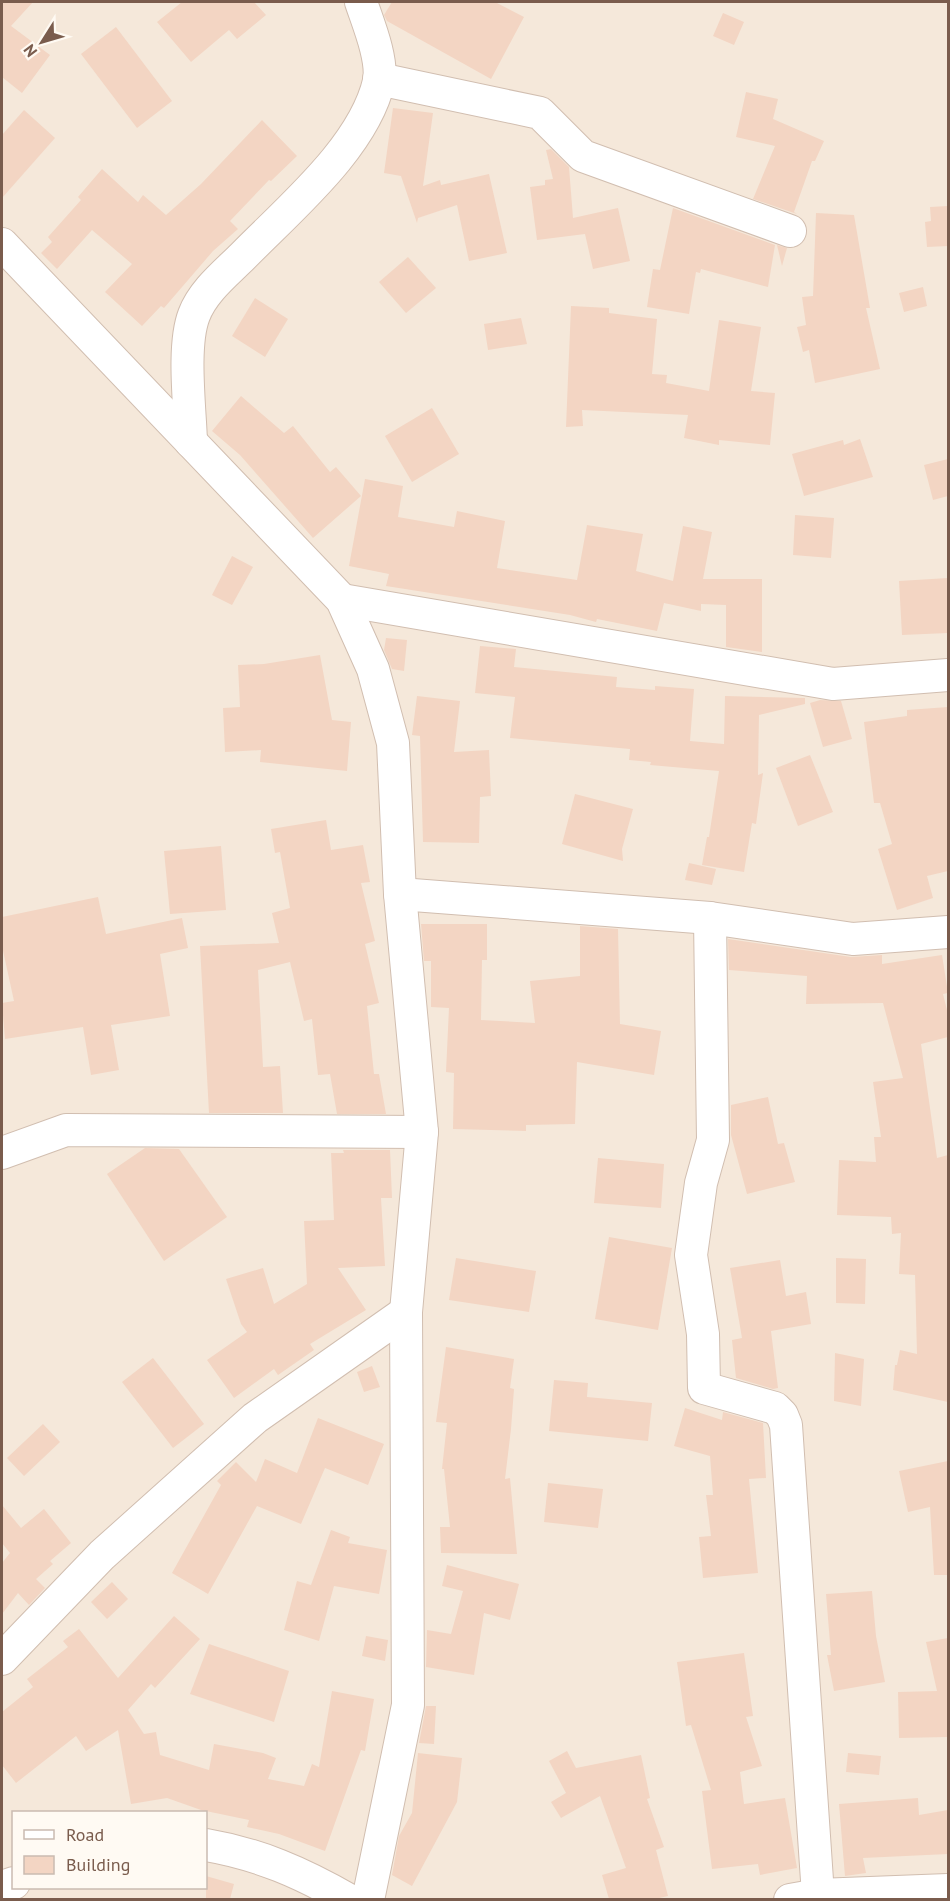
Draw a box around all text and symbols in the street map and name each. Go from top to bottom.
north arrow [12,12,72,72]
text: N [19,41,41,61]
legend [12,1811,207,1889]
text: Road [66,1823,104,1846]
text: Building [66,1853,130,1876]

